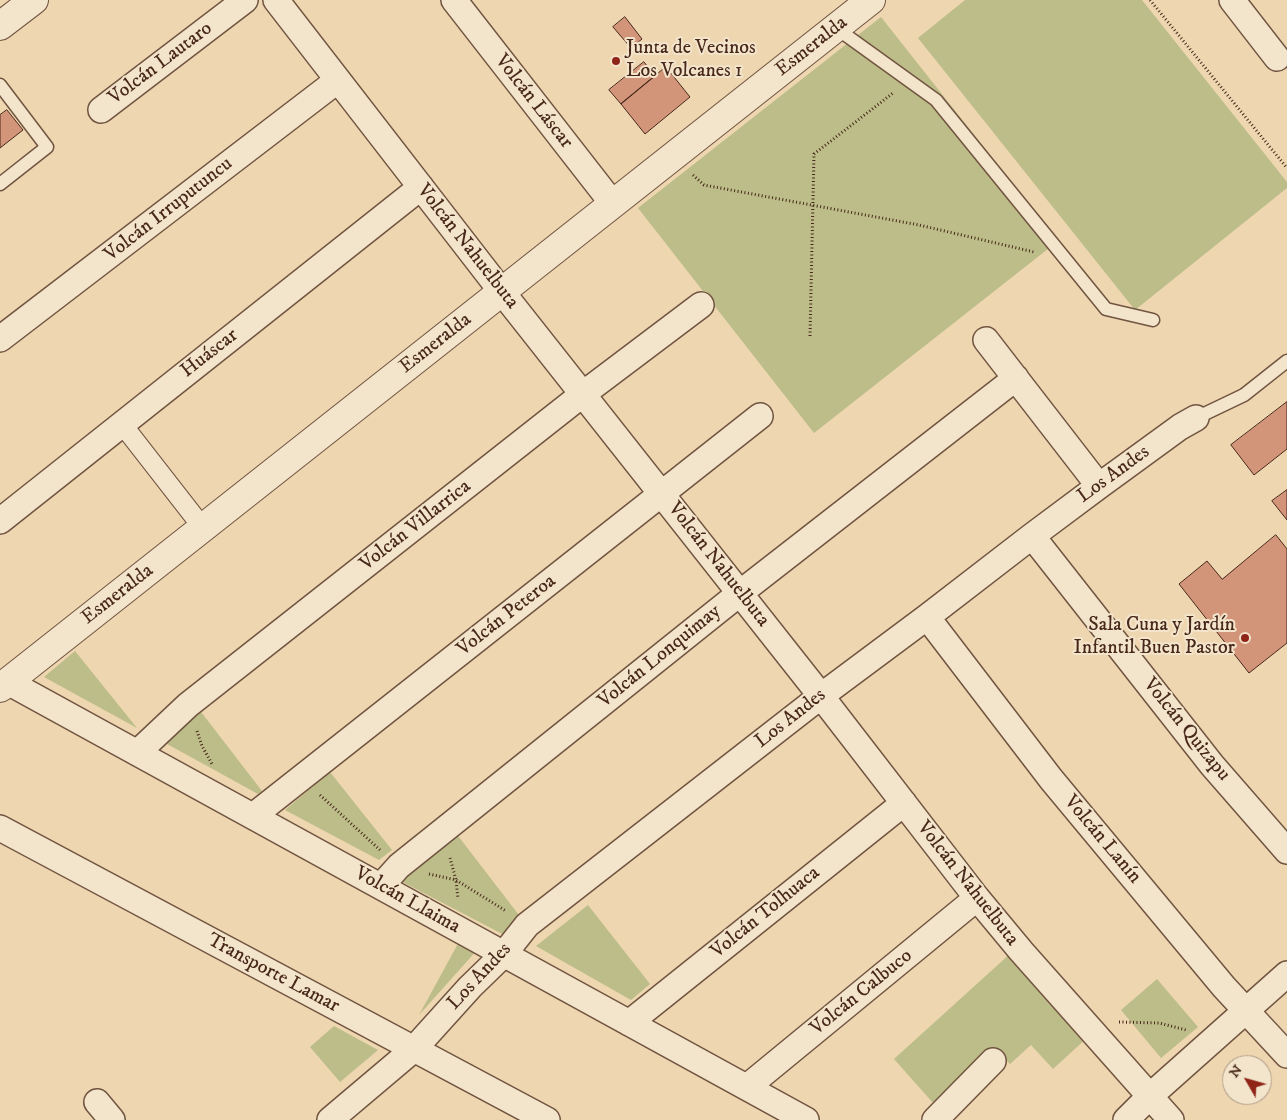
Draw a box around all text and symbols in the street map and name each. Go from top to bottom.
street label: Esmeralda [771,12,853,82]
street label: Volcán Lautaro [104,17,218,111]
place label: Junta de Vecinos Los Volcanes 1 [626,37,756,84]
street label: Volcán Láscar [489,50,577,154]
marker: Junta de Vecinos Los Volcanes 1 [610,55,622,67]
street label: Volcán Irruputuncu [100,152,238,268]
street label: Volcán Nahuelbuta [411,180,523,314]
street label: Esmeralda [395,309,477,379]
street label: Huáscar [177,324,243,384]
street label: Los Andes [1073,441,1155,509]
street label: Volcán Villarrica [356,475,476,577]
street label: Volcán Nahuelbuta [662,498,774,632]
street label: Esmeralda [77,560,159,630]
street label: Volcán Peteroa [453,570,561,662]
street label: Volcán Lonquimay [594,600,726,714]
place label: Sala Cuna y Jardín Infantil Buen Pastor [1074,614,1235,661]
marker: Sala Cuna y Jardín Infantil Buen Pastor [1239,632,1251,644]
street label: Volcán Quizapu [1137,674,1235,786]
street label: Los Andes [751,684,831,754]
street label: Volcán Lanín [1058,791,1146,889]
street label: Volcán Nahuelbuta [911,817,1023,951]
street label: Volcán Llaima [350,862,464,940]
street label: Volcán Tolhuaca [707,862,825,964]
street label: Transporte Lamar [203,929,343,1019]
street label: Los Andes [443,938,517,1016]
street label: Volcán Calbuco [806,945,918,1041]
north arrow [1222,1055,1272,1105]
text: N [1225,1061,1247,1081]

